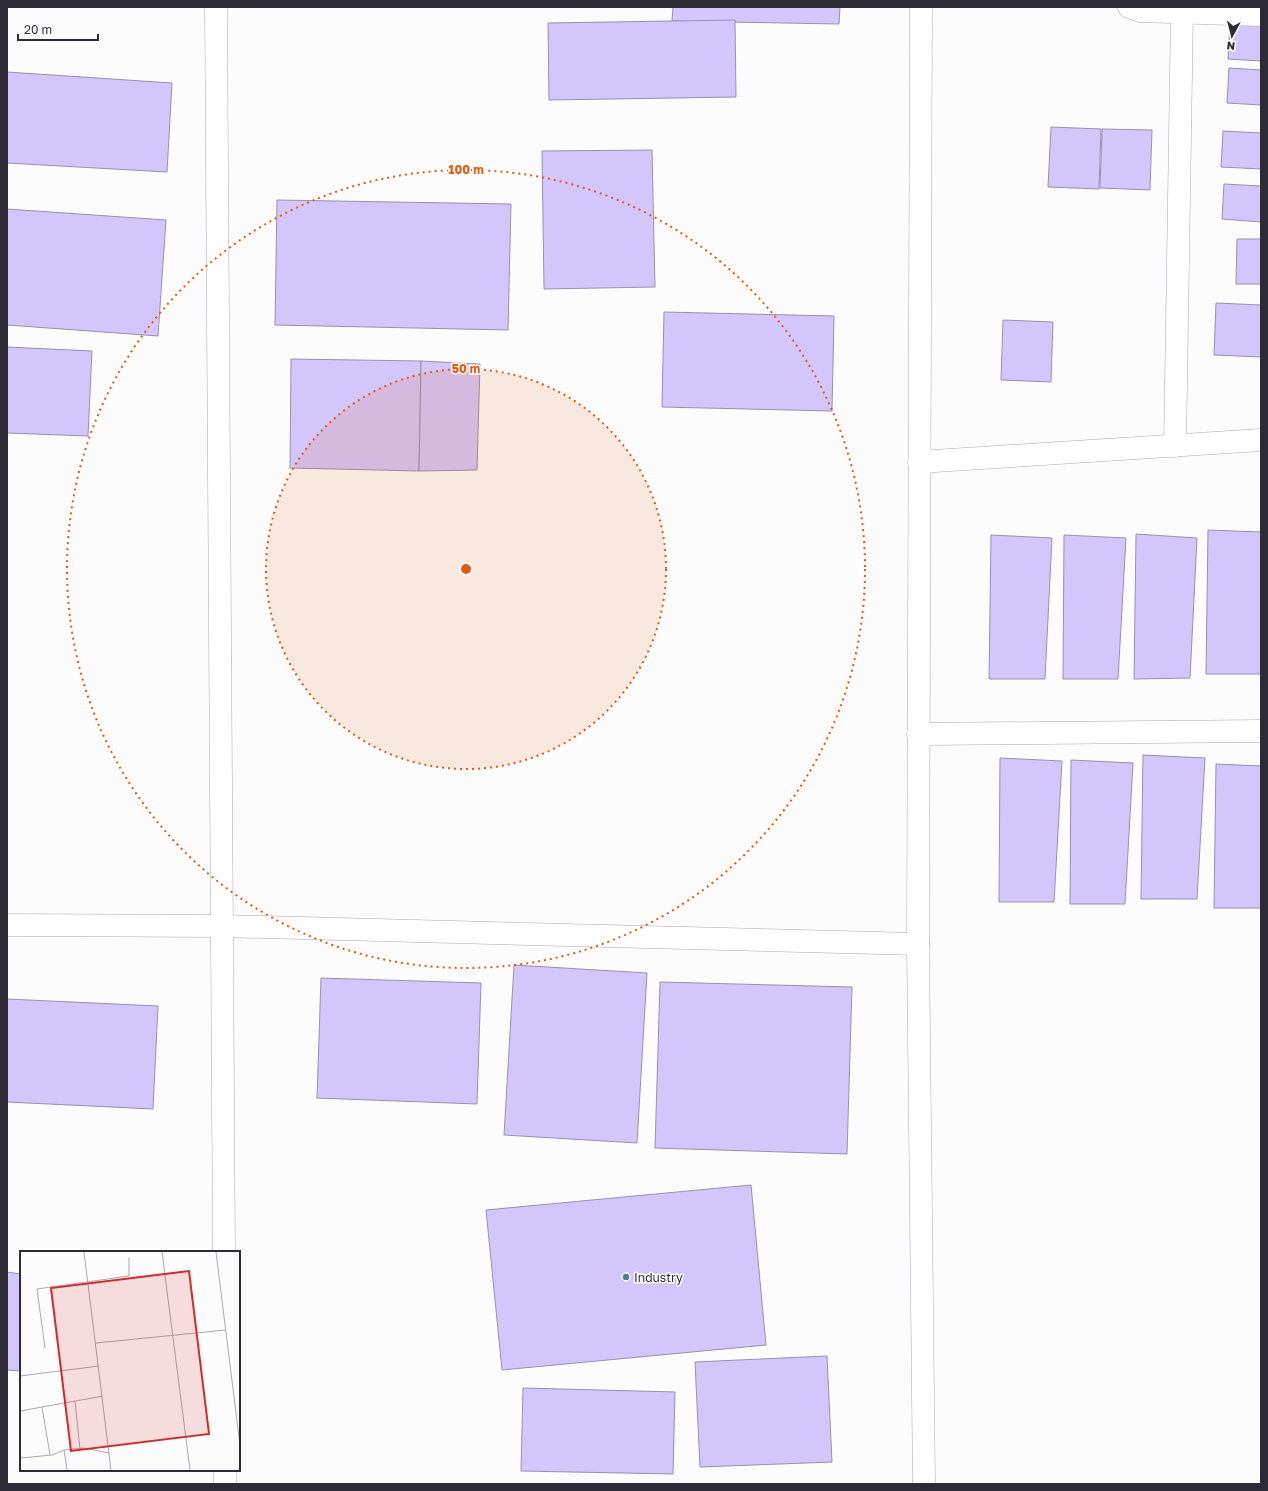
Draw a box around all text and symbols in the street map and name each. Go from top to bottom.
scale bar [18,16,98,42]
north arrow [1212,16,1252,56]
text: 20 m [24,22,52,37]
text: N [1226,39,1236,53]
text: 100 m [448,162,484,177]
text: 50 m [452,361,480,376]
centre of rings [459,562,473,576]
inset map [20,1251,240,1471]
place label: Industry [634,1270,683,1285]
marker: Industry [621,1272,631,1282]

